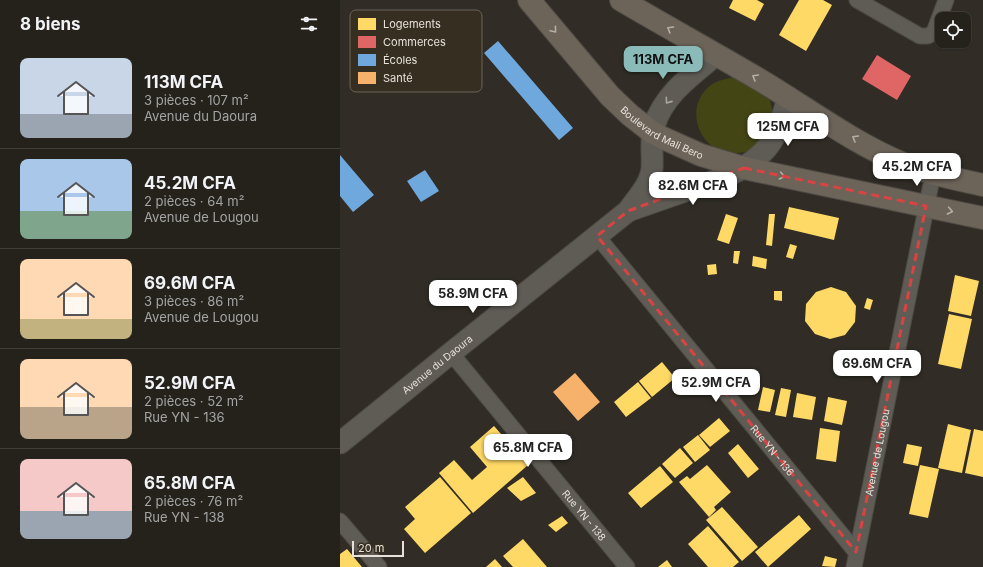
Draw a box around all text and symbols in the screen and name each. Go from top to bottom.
legend [350,10,482,92]
map controls [935,12,971,48]
button: locate [935,12,971,48]
icon: filters [298,13,320,35]
text: 8 biens [20,14,81,34]
text: Logements [383,17,441,31]
one-way arrow [550,25,557,33]
one-way arrow [667,26,674,34]
text: Commerces [383,35,446,49]
pin: 113M CFA [622,46,704,80]
text: 113M CFA [633,51,693,67]
text: Écoles [383,53,418,67]
text: Santé [383,71,413,85]
text: 113M CFA [144,72,223,92]
icon: home [52,74,100,122]
one-way arrow [752,74,759,81]
text: 3 pièces · 107 m² [144,92,249,108]
one-way arrow [665,97,673,104]
street label: Boulevard Mali Bero [618,103,705,161]
text: Avenue du Daoura [144,108,257,124]
pin: 125M CFA [747,113,829,147]
text: 125M CFA [756,118,820,134]
one-way arrow [852,136,859,143]
pin: 45.2M CFA [871,153,963,187]
text: 45.2M CFA [882,158,952,174]
one-way arrow [779,171,785,179]
pin: 82.6M CFA [647,172,739,206]
text: 45.2M CFA [144,173,236,193]
icon: home [52,175,100,223]
text: 82.6M CFA [658,177,728,193]
text: 2 pièces · 64 m² [144,193,244,209]
one-way arrow [947,206,953,215]
text: Avenue de Lougou [144,209,259,225]
text: 69.6M CFA [144,273,235,293]
icon: home [52,275,100,323]
pin: 58.9M CFA [427,280,519,314]
text: 58.9M CFA [438,285,508,301]
text: 3 pièces · 86 m² [144,293,244,309]
text: Avenue de Lougou [144,309,259,325]
street label: Avenue du Daoura [400,332,475,396]
pin: 69.6M CFA [831,350,923,384]
text: 69.6M CFA [842,355,912,371]
pin: 52.9M CFA [670,369,762,403]
text: 52.9M CFA [144,373,236,393]
text: 52.9M CFA [681,374,751,390]
icon: home [52,375,100,423]
text: 2 pièces · 52 m² [144,393,244,409]
street label: Avenue de Lougou [862,408,892,497]
text: Rue YN - 136 [144,409,225,425]
street label: Rue YN - 136 [748,422,797,478]
pin: 65.8M CFA [482,434,574,468]
text: 65.8M CFA [493,439,563,455]
text: 65.8M CFA [144,473,235,493]
icon: home [52,475,100,523]
street label: Rue YN - 138 [560,487,609,543]
text: 2 pièces · 76 m² [144,493,243,509]
text: Rue YN - 138 [144,509,225,525]
scale bar [352,539,404,558]
text: 20 m [358,541,384,555]

